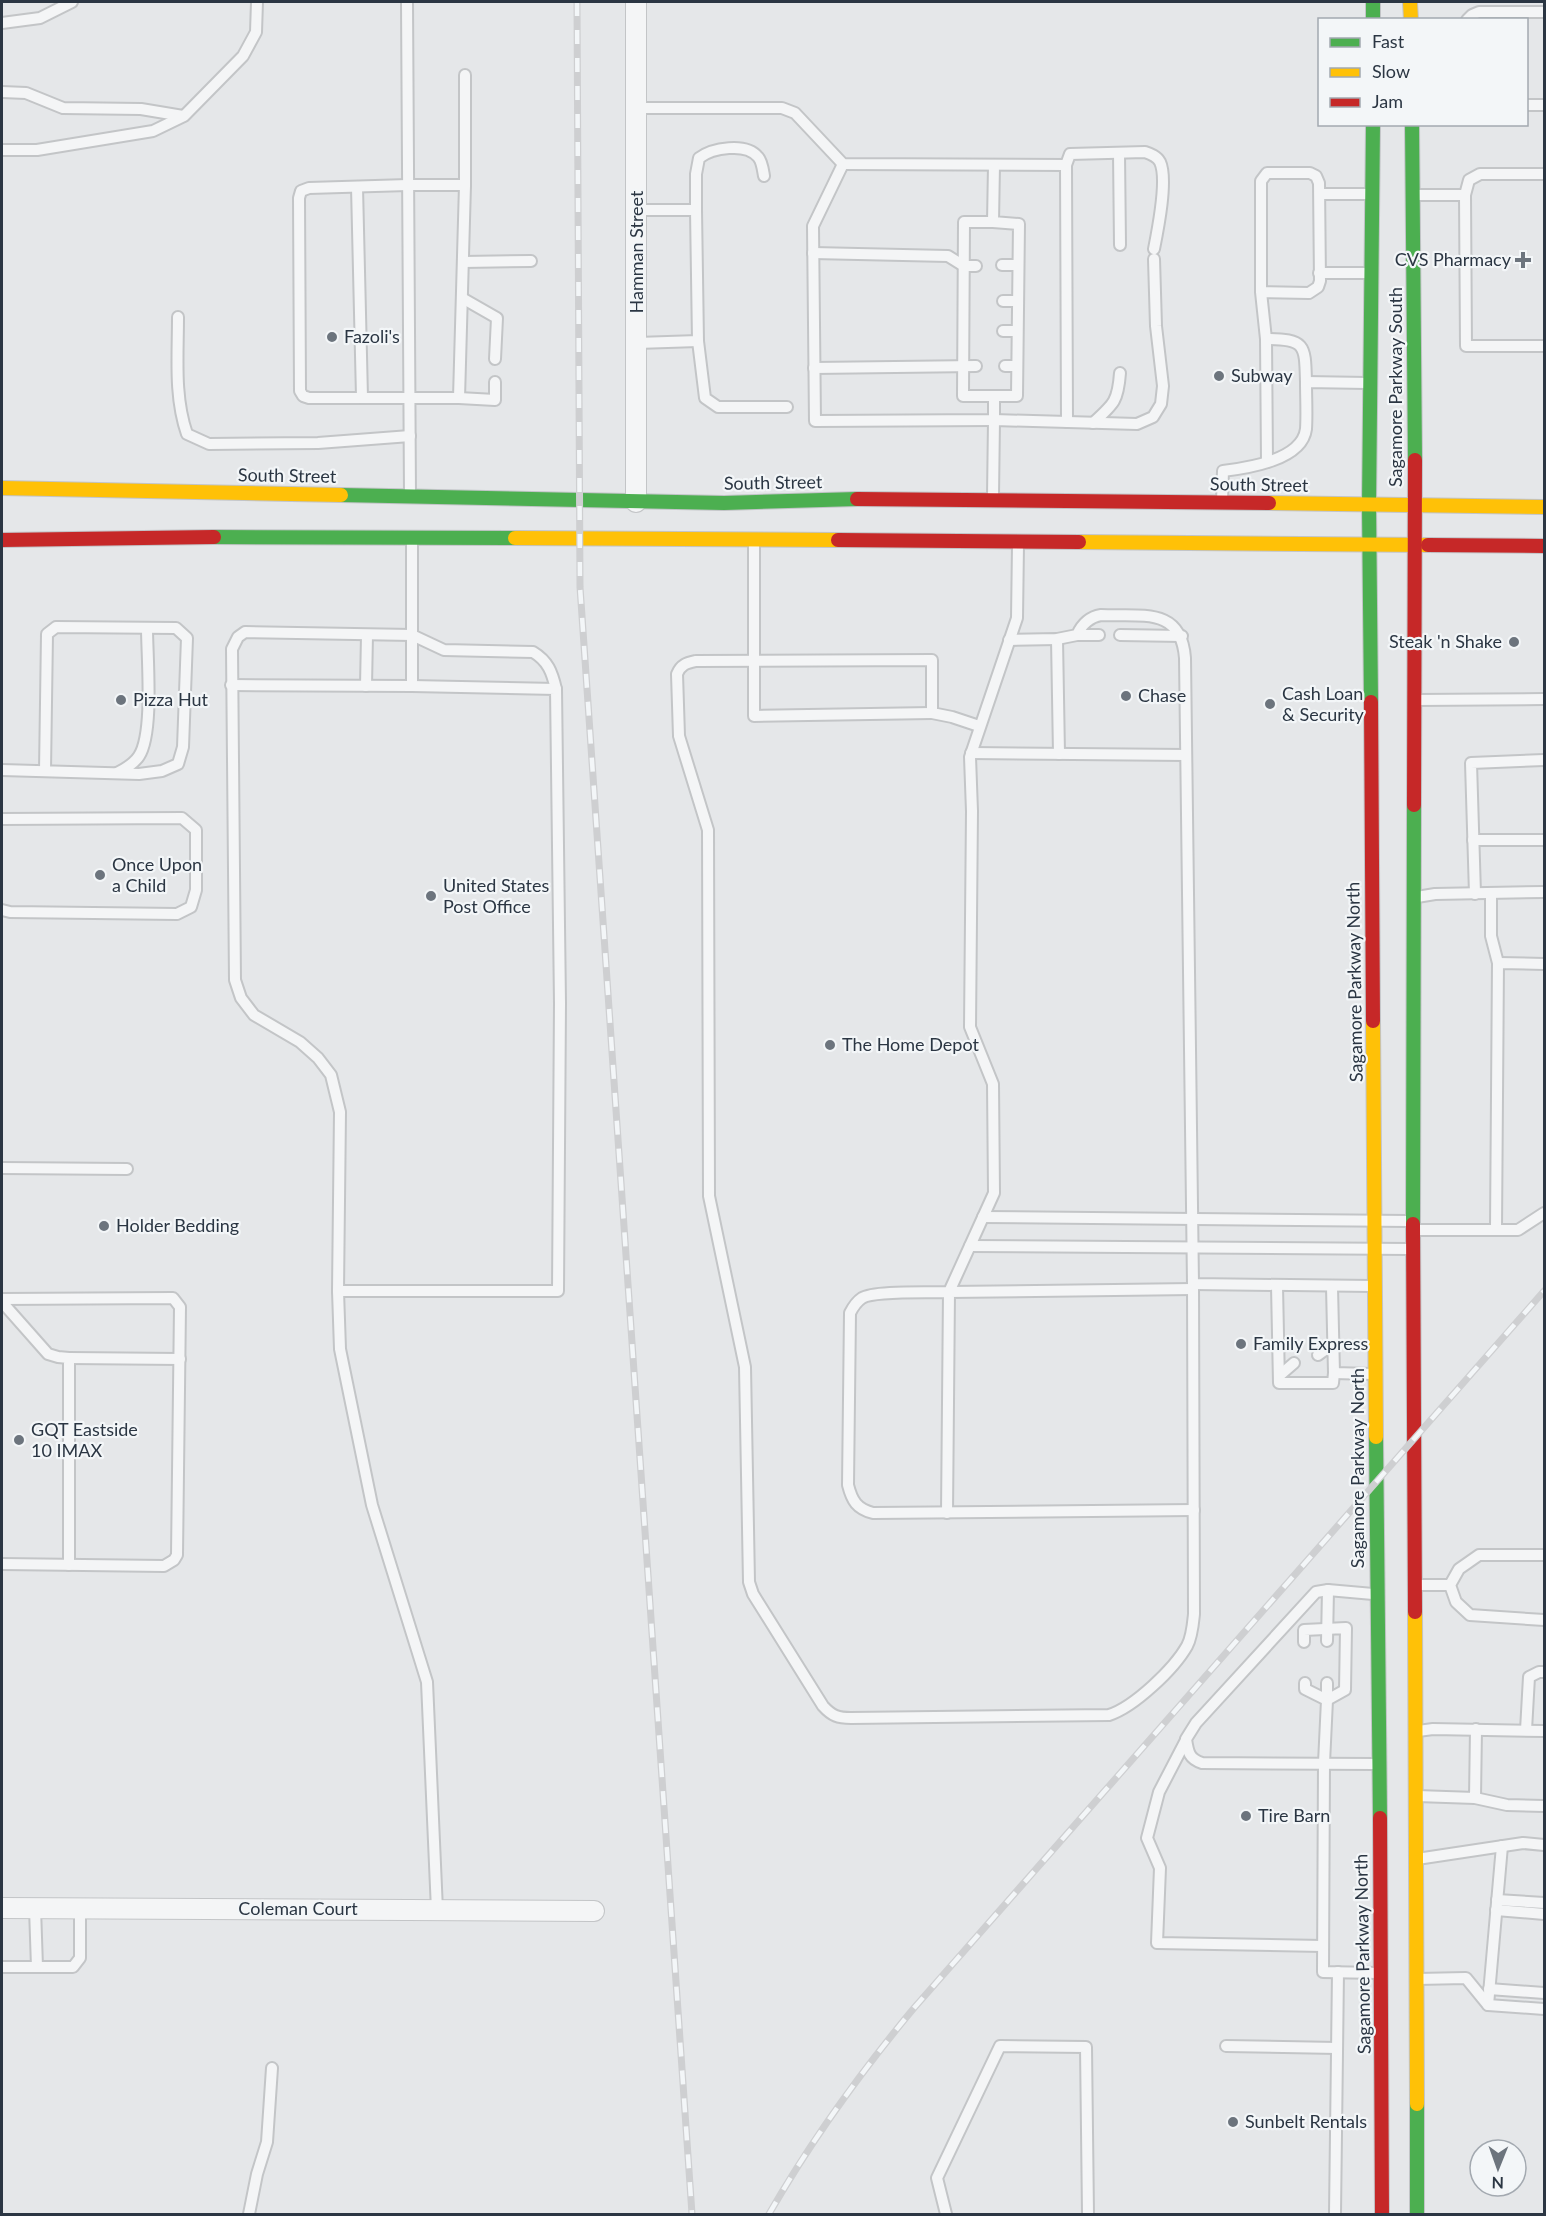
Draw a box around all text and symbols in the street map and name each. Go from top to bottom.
legend [1318,18,1528,126]
text: Fast [1372,30,1405,52]
text: Slow [1372,60,1410,82]
text: Jam [1372,90,1403,112]
street label: Hamman Street [625,190,647,314]
place label: CVS Pharmacy [1395,248,1512,270]
marker: CVS Pharmacy [1516,253,1530,267]
street label: Sagamore Parkway South [1384,287,1406,487]
place label: Fazoli's [344,325,400,347]
marker: Fazoli's [325,330,339,344]
place label: Subway [1231,364,1293,386]
marker: Subway [1212,369,1226,383]
street label: South Street [238,463,337,487]
street label: South Street [724,470,823,494]
street label: South Street [1210,472,1309,496]
place label: Steak 'n Shake [1389,630,1502,652]
marker: Steak 'n Shake [1507,635,1521,649]
place label: Cash Loan & Security [1282,682,1365,725]
place label: Chase [1138,684,1186,706]
place label: Pizza Hut [133,688,209,710]
marker: Chase [1119,689,1133,703]
marker: Pizza Hut [114,693,128,707]
marker: Cash Loan & Security [1263,697,1277,711]
place label: Once Upon a Child [112,853,202,896]
marker: Once Upon a Child [93,868,107,882]
place label: United States Post Office [443,874,549,917]
street label: Sagamore Parkway North [1341,882,1367,1082]
marker: United States Post Office [424,889,438,903]
place label: The Home Depot [842,1033,979,1055]
marker: The Home Depot [823,1038,837,1052]
place label: Holder Bedding [116,1214,239,1236]
marker: Holder Bedding [97,1219,111,1233]
place label: Family Express [1253,1332,1369,1354]
marker: Family Express [1234,1337,1248,1351]
street label: Sagamore Parkway North [1346,1368,1368,1568]
place label: GQT Eastside 10 IMAX [31,1418,138,1461]
marker: GQT Eastside 10 IMAX [12,1433,26,1447]
place label: Tire Barn [1258,1804,1330,1826]
marker: Tire Barn [1239,1809,1253,1823]
street label: Sagamore Parkway North [1349,1854,1375,2054]
street label: Coleman Court [238,1897,358,1919]
place label: Sunbelt Rentals [1245,2110,1367,2132]
marker: Sunbelt Rentals [1226,2115,1240,2129]
north arrow [1468,2138,1528,2198]
text: N [1491,2174,1504,2193]

